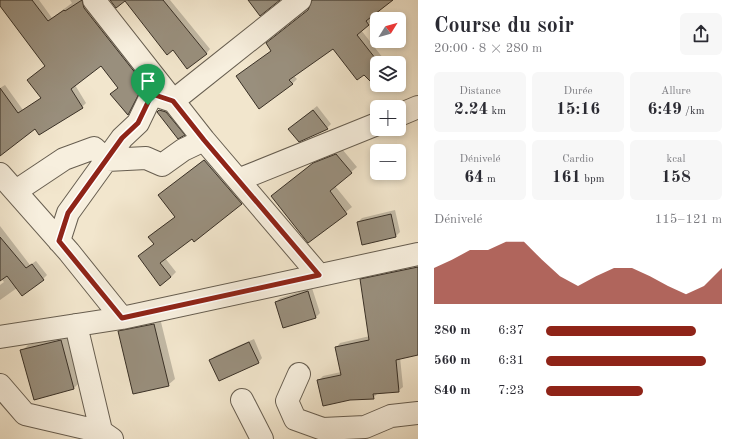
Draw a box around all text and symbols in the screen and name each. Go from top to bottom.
north arrow [370,12,406,48]
map controls [370,12,406,180]
button: share [680,13,722,55]
text: Course du soir [434,15,574,37]
text: 20:00 · 8 × 280 m [434,42,542,55]
button: layers [370,56,406,92]
pin [131,64,165,105]
icon: arrive [137,70,159,92]
text: Distance [459,86,501,97]
text: Durée [563,86,593,97]
text: Allure [661,86,691,97]
button: + [370,100,406,136]
text: 2.24 [454,101,488,118]
text: 15:16 [556,101,600,118]
text: 6:49 [648,101,682,118]
text: km [488,106,506,117]
text: /km [682,106,704,117]
button: − [370,144,406,180]
text: Dénivelé [460,154,500,165]
text: Cardio [562,154,594,165]
text: kcal [667,154,685,165]
text: 64 [464,169,484,186]
text: 161 [552,169,581,186]
text: 158 [661,169,691,186]
text: m [484,174,496,185]
text: bpm [581,174,604,185]
text: Dénivelé [434,213,482,226]
text: 115–121 m [655,213,722,226]
text: 280 m [434,324,471,337]
text: 6:37 [498,324,524,337]
text: 560 m [434,354,471,367]
text: 6:31 [498,354,524,367]
text: 840 m [434,384,471,397]
text: 7:23 [498,384,524,397]

